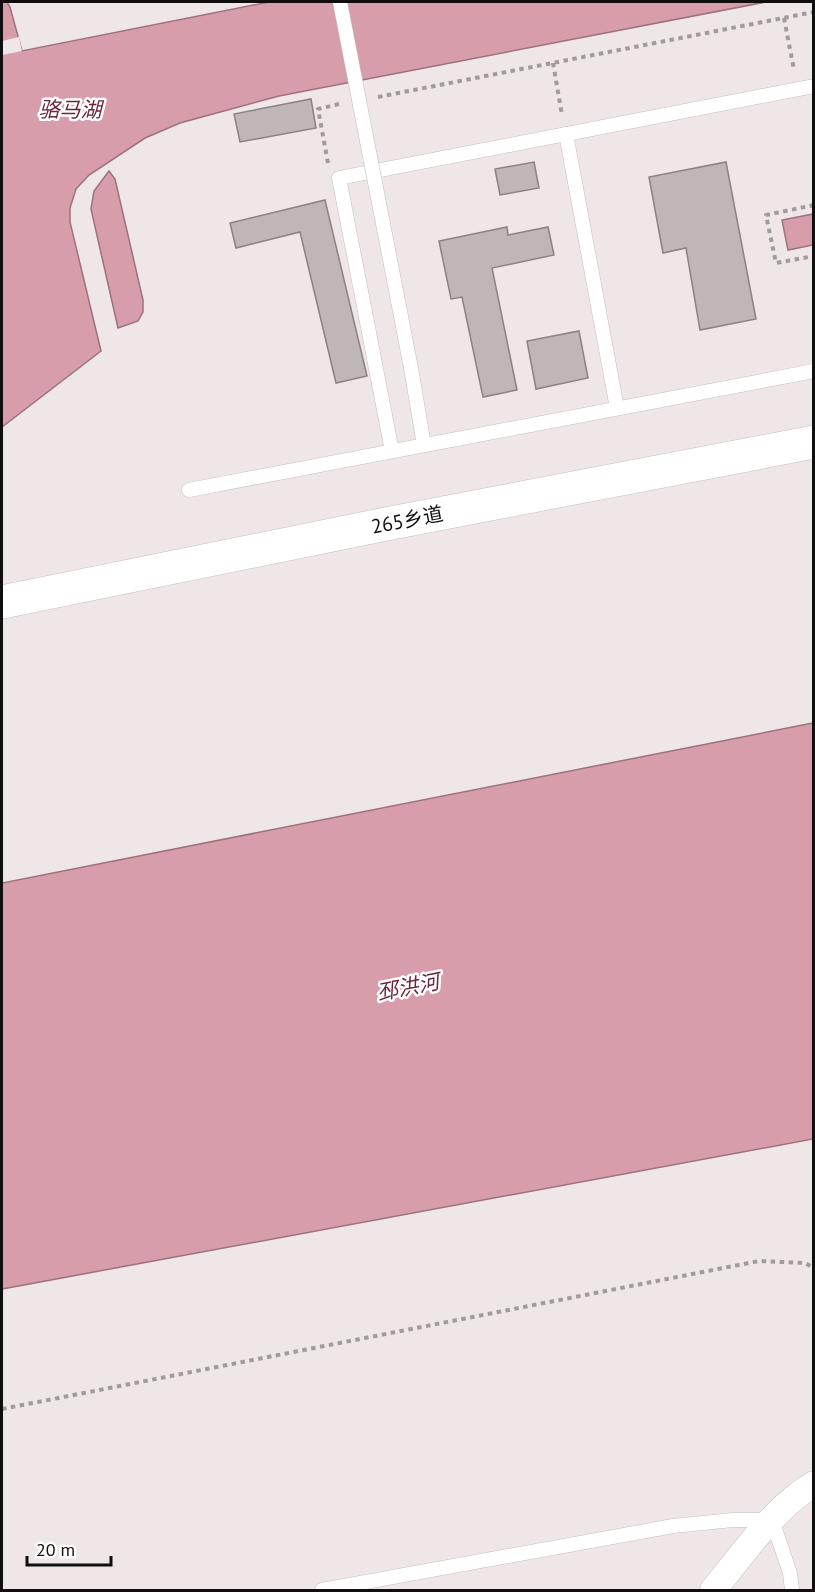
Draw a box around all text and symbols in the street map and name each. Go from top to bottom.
water label: 骆马湖 [39,96,104,123]
street label: 265乡道 [369,500,445,540]
water label: 邳洪河 [375,967,445,1006]
scale bar [27,1529,111,1567]
text: 20 m [36,1538,75,1561]

